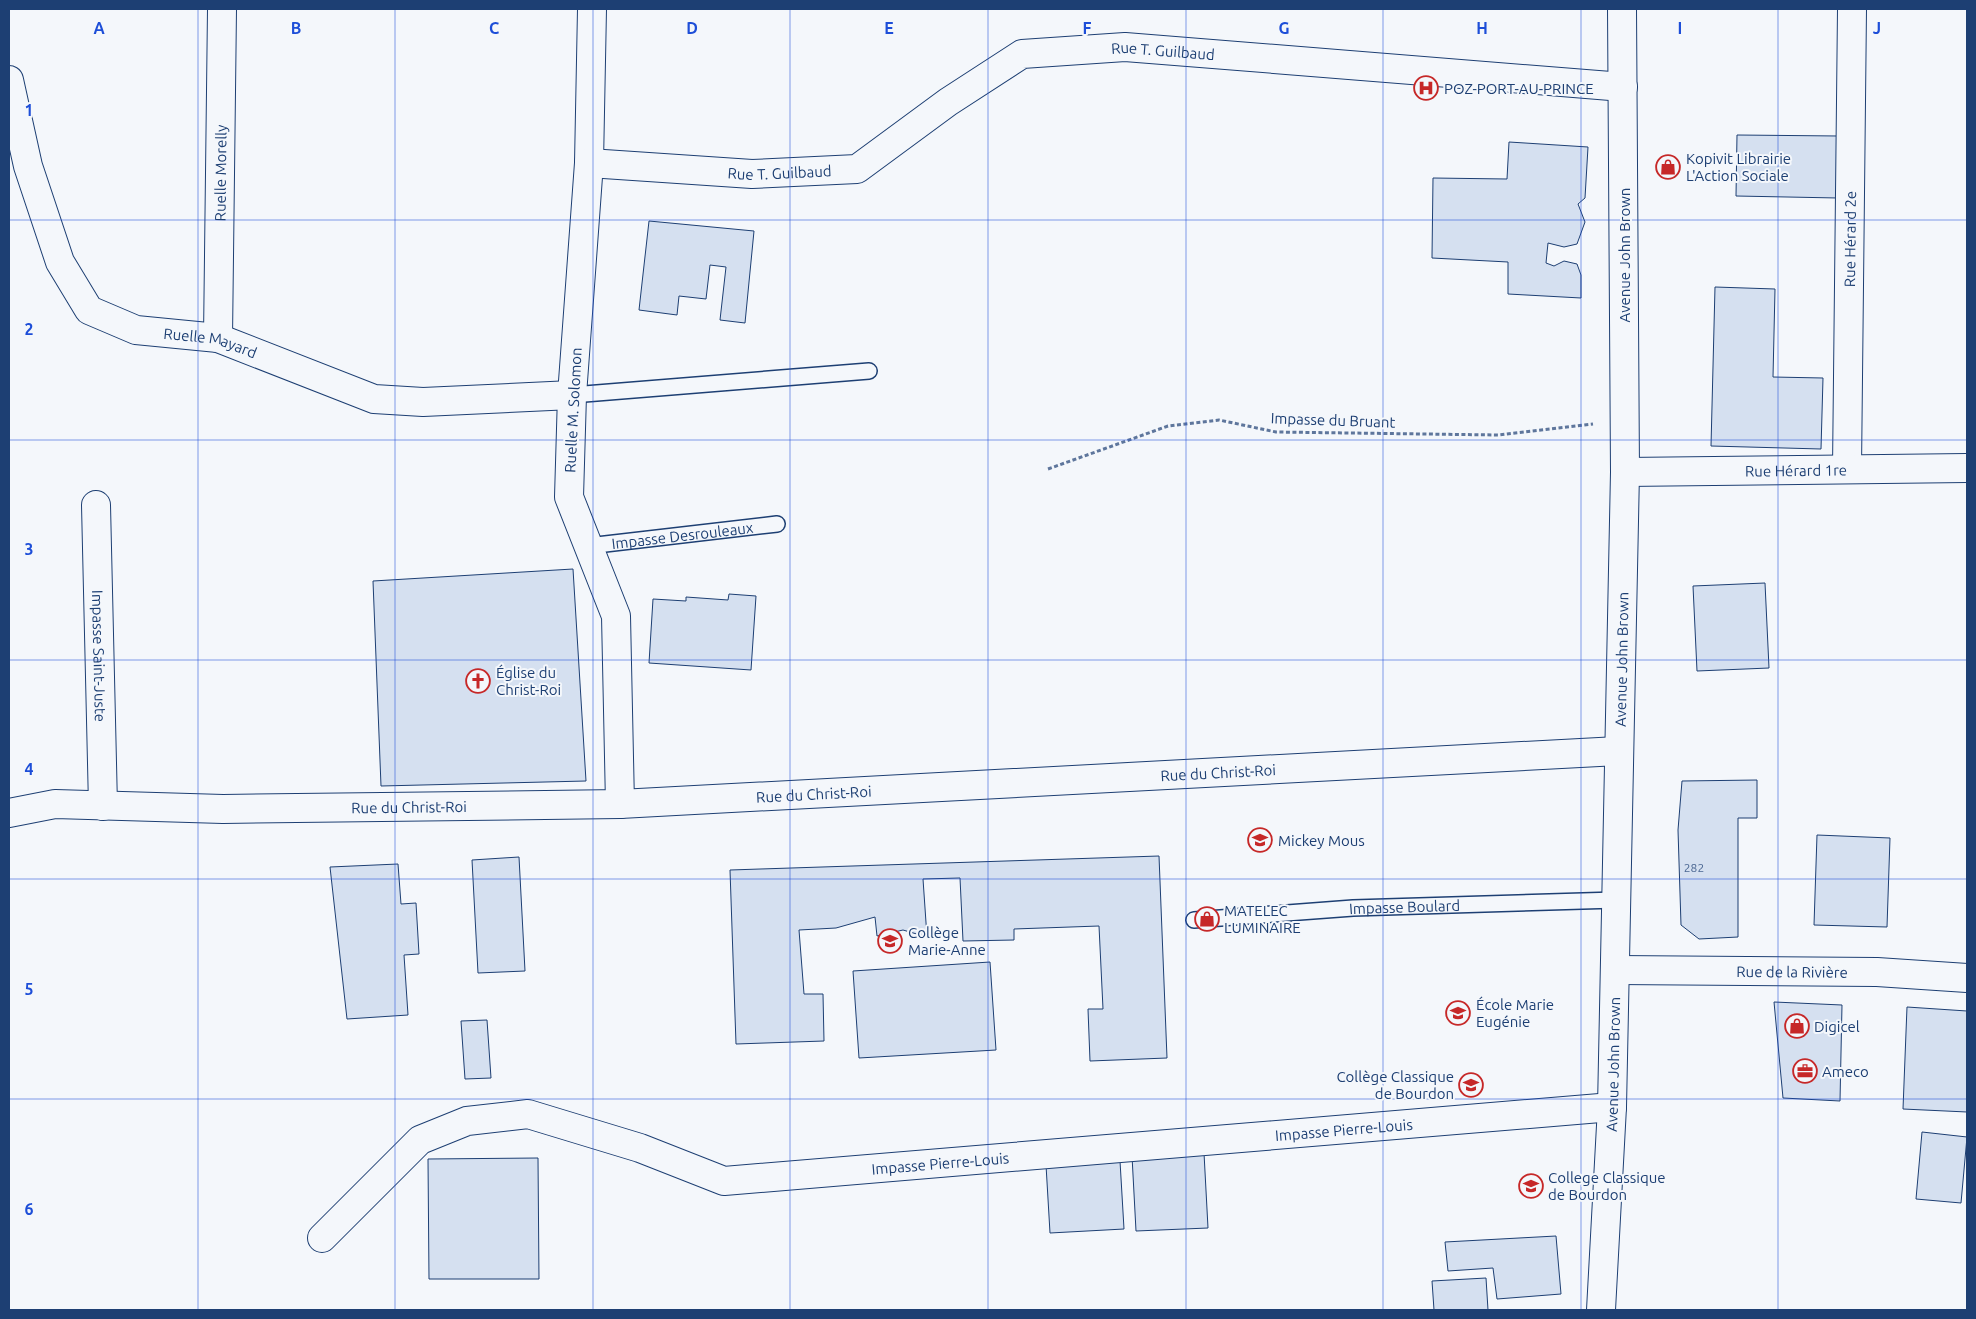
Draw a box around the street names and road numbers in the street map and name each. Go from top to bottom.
street label: Rue T. Guilbaud [1110,38,1216,63]
street label: Ruelle Morelly [211,125,229,221]
street label: Rue T. Guilbaud [727,162,832,183]
street label: Avenue John Brown [1616,188,1633,322]
street label: Rue Hérard 2e [1840,191,1859,287]
street label: Ruelle Mayard [163,324,259,361]
street label: Ruelle M. Solomon [561,347,585,473]
street label: Impasse du Bruant [1270,409,1396,431]
street label: Rue Hérard 1re [1745,461,1847,479]
street label: Impasse Desrouleaux [611,518,755,552]
street label: Impasse Saint-Juste [89,590,110,722]
street label: Avenue John Brown [1611,592,1631,727]
street label: Rue du Christ-Roi [1160,761,1276,784]
street label: Rue du Christ-Roi [756,782,872,805]
street label: Rue du Christ-Roi [351,797,467,816]
street label: Impasse Boulard [1348,896,1460,917]
street label: Rue de la Rivière [1736,962,1848,980]
street label: Avenue John Brown [1602,997,1623,1132]
street label: Impasse Pierre-Louis [1274,1115,1413,1144]
street label: Impasse Pierre-Louis [871,1149,1010,1177]

